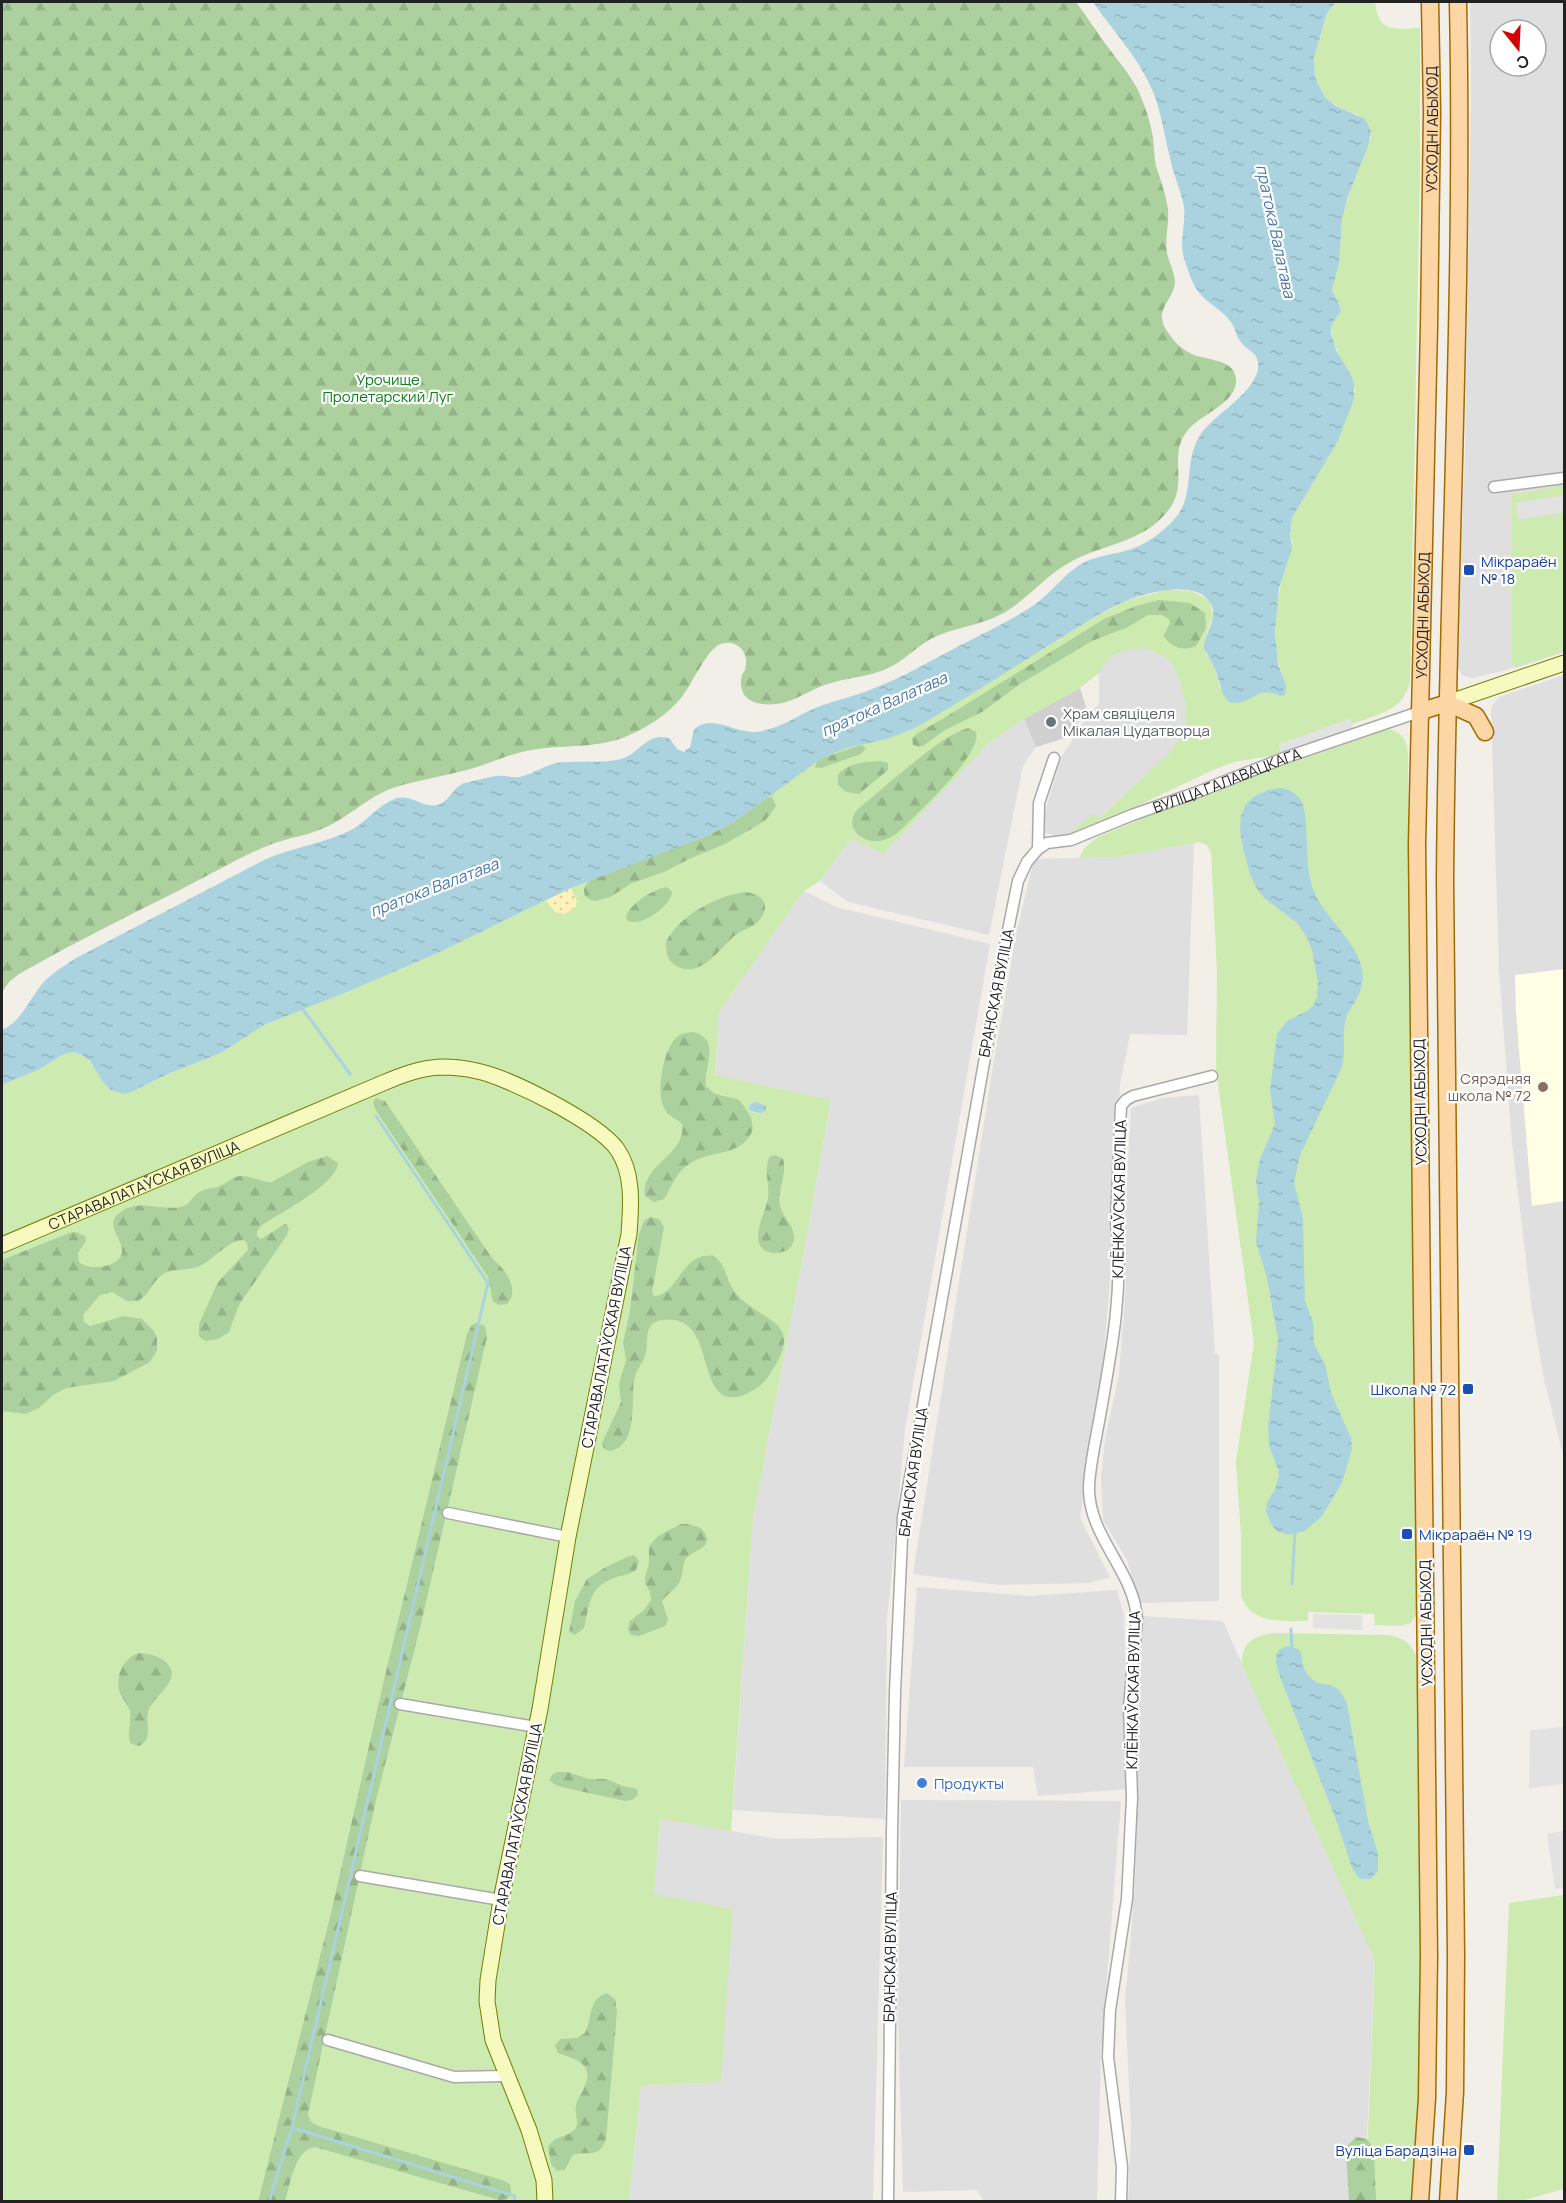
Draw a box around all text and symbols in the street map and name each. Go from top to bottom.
north arrow [1488,18,1548,78]
text: С [1513,50,1532,75]
street label: УСХОДНІ АБЫХОД [1420,66,1443,193]
water label: пратока Валатава [1251,162,1301,301]
park label: Урочище Пролетарский Луг [322,369,454,407]
place label: Мікрараён № 18 [1481,551,1557,589]
street label: УСХОДНІ АБЫХОД [1410,552,1434,679]
marker: Мікрараён № 18 [1462,563,1476,577]
water label: пратока Валатава [817,666,952,742]
place label: Храм свяціцеля Мікалая Цудатворца [1063,703,1210,741]
marker: Храм свяціцеля Мікалая Цудатворца [1044,715,1058,729]
street label: ВУЛІЦА ГАЛАВАЦКАГА [1150,742,1304,817]
water label: пратока Валатава [367,852,502,922]
street label: БРАНСКАЯ ВУЛІЦА [973,926,1019,1059]
street label: УСХОДНІ АБЫХОД [1408,1038,1432,1166]
place label: Сярэдняя школа № 72 [1448,1068,1531,1106]
marker: Сярэдняя школа № 72 [1536,1080,1550,1094]
street label: КЛЁНКАЎСКАЯ ВУЛІЦА [1107,1119,1131,1279]
street label: СТАРАВАЛАТАЎСКАЯ ВУЛІЦА [45,1135,243,1235]
street label: СТАРАВАЛАТАЎСКАЯ ВУЛІЦА [576,1243,636,1450]
place label: Школа № 72 [1371,1379,1456,1400]
marker: Школа № 72 [1461,1382,1475,1396]
street label: БРАНСКАЯ ВУЛІЦА [894,1405,933,1538]
place label: Мікрараён № 19 [1419,1524,1532,1545]
marker: Мікрараён № 19 [1400,1527,1414,1541]
street label: УСХОДНІ АБЫХОД [1414,1559,1438,1687]
street label: КЛЁНКАЎСКАЯ ВУЛІЦА [1121,1610,1145,1770]
street label: СТАРАВАЛАТАЎСКАЯ ВУЛІЦА [487,1720,547,1927]
place label: Продукты [934,1773,1004,1794]
marker: Продукты [915,1776,929,1790]
street label: БРАНСКАЯ ВУЛІЦА [878,1891,902,2022]
place label: Вуліца Барадзіна [1336,2140,1457,2161]
marker: Вуліца Барадзіна [1462,2143,1476,2157]

